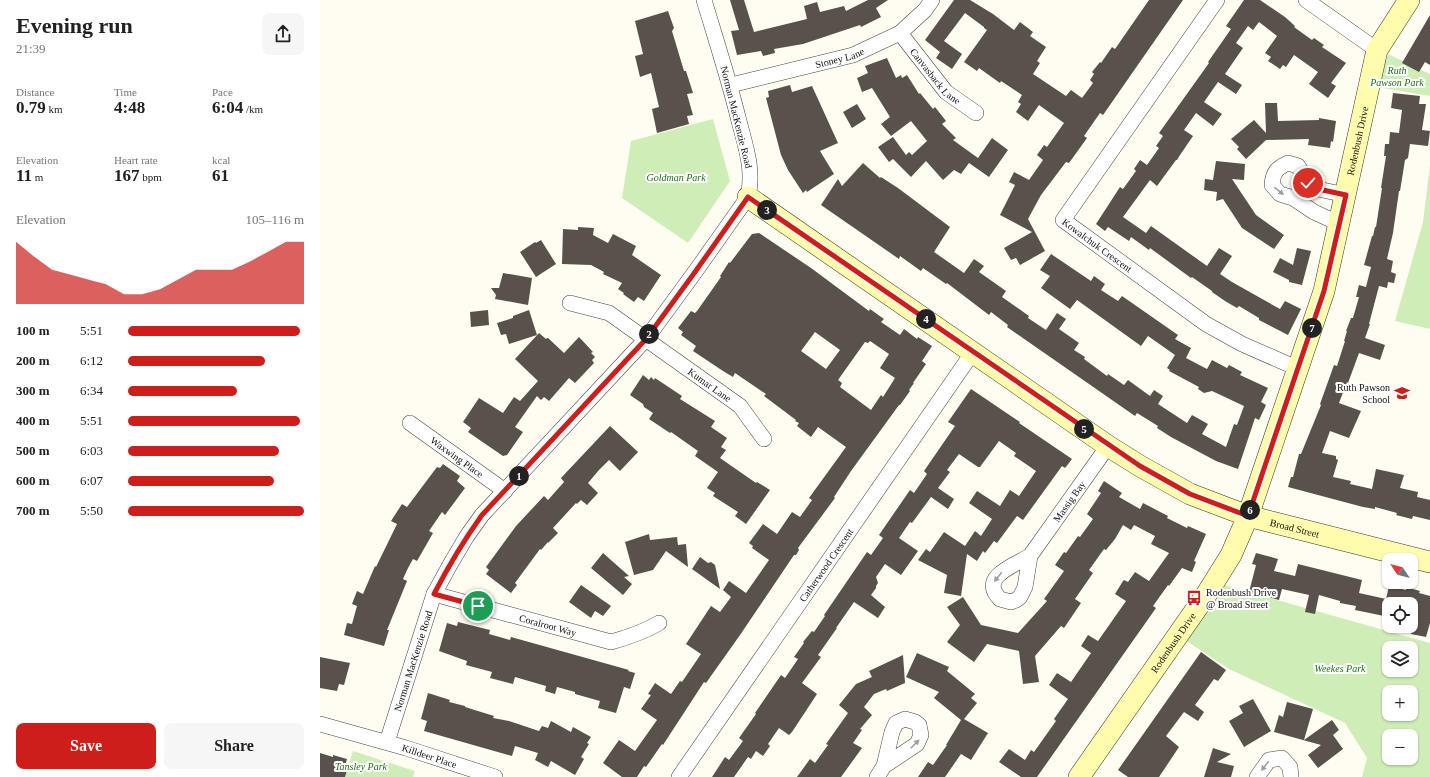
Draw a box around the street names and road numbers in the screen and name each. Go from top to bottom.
street label: Stoney Lane [814,45,866,70]
street label: Canvasback Lane [908,46,963,107]
street label: Norman MacKenzie Road [718,65,755,169]
street label: Rodenbush Drive [1345,105,1371,176]
street label: Kowalchuk Crescent [1060,216,1134,275]
street label: Kumar Lane [686,366,734,404]
street label: Waxwing Place [428,435,486,480]
street label: Massig Bay [1051,479,1088,524]
street label: Broad Street [1269,517,1321,540]
street label: Catherwood Crescent [797,526,855,604]
street label: Norman MacKenzie Road [392,609,434,713]
street label: Rodenbush Drive [1149,610,1198,675]
street label: Coralroot Way [518,612,578,638]
street label: Killdeer Place [401,742,459,770]

